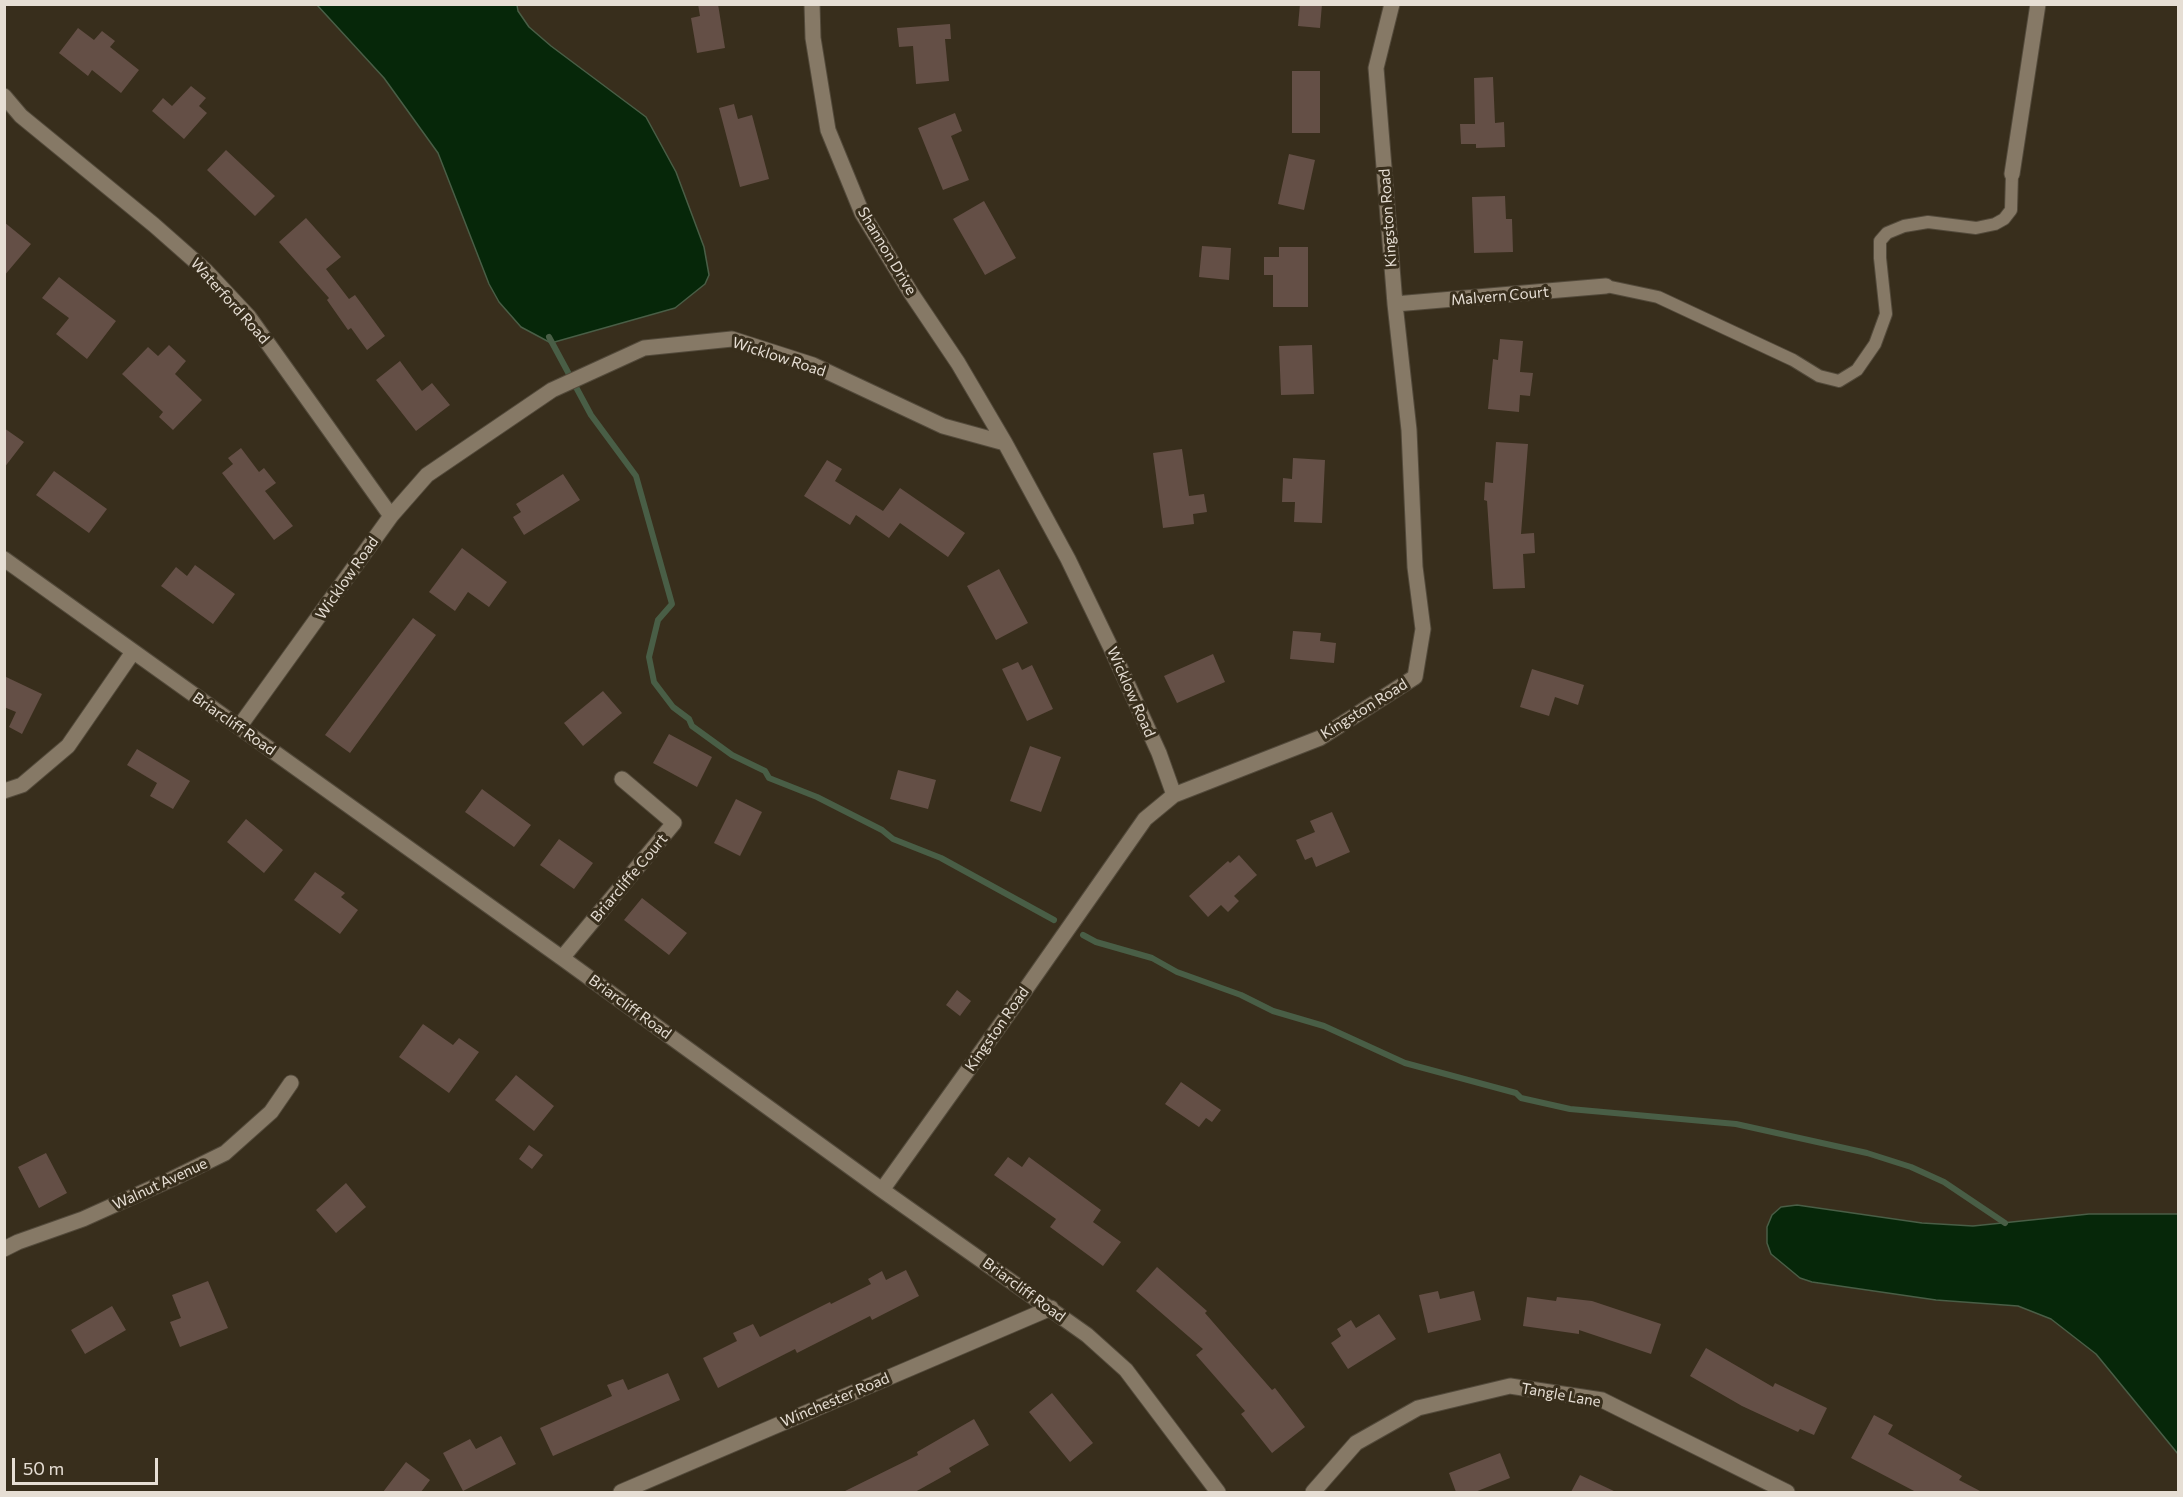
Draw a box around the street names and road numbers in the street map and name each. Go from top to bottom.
street label: Kingston Road [1376,168,1400,268]
street label: Shannon Drive [854,204,920,298]
street label: Waterford Road [187,254,273,348]
street label: Malvern Court [1450,283,1550,309]
street label: Wicklow Road [730,333,828,381]
street label: Wicklow Road [312,533,382,623]
street label: Wicklow Road [1103,644,1159,740]
street label: Kingston Road [1317,675,1411,743]
street label: Briarcliff Road [189,689,279,759]
street label: Briarcliffe Court [587,830,671,926]
street label: Briarcliff Road [585,971,675,1043]
street label: Kingston Road [961,983,1033,1075]
street label: Walnut Avenue [110,1154,210,1214]
street label: Briarcliff Road [979,1254,1069,1326]
street label: Winchester Road [778,1369,892,1431]
street label: Tangle Lane [1520,1379,1602,1411]

